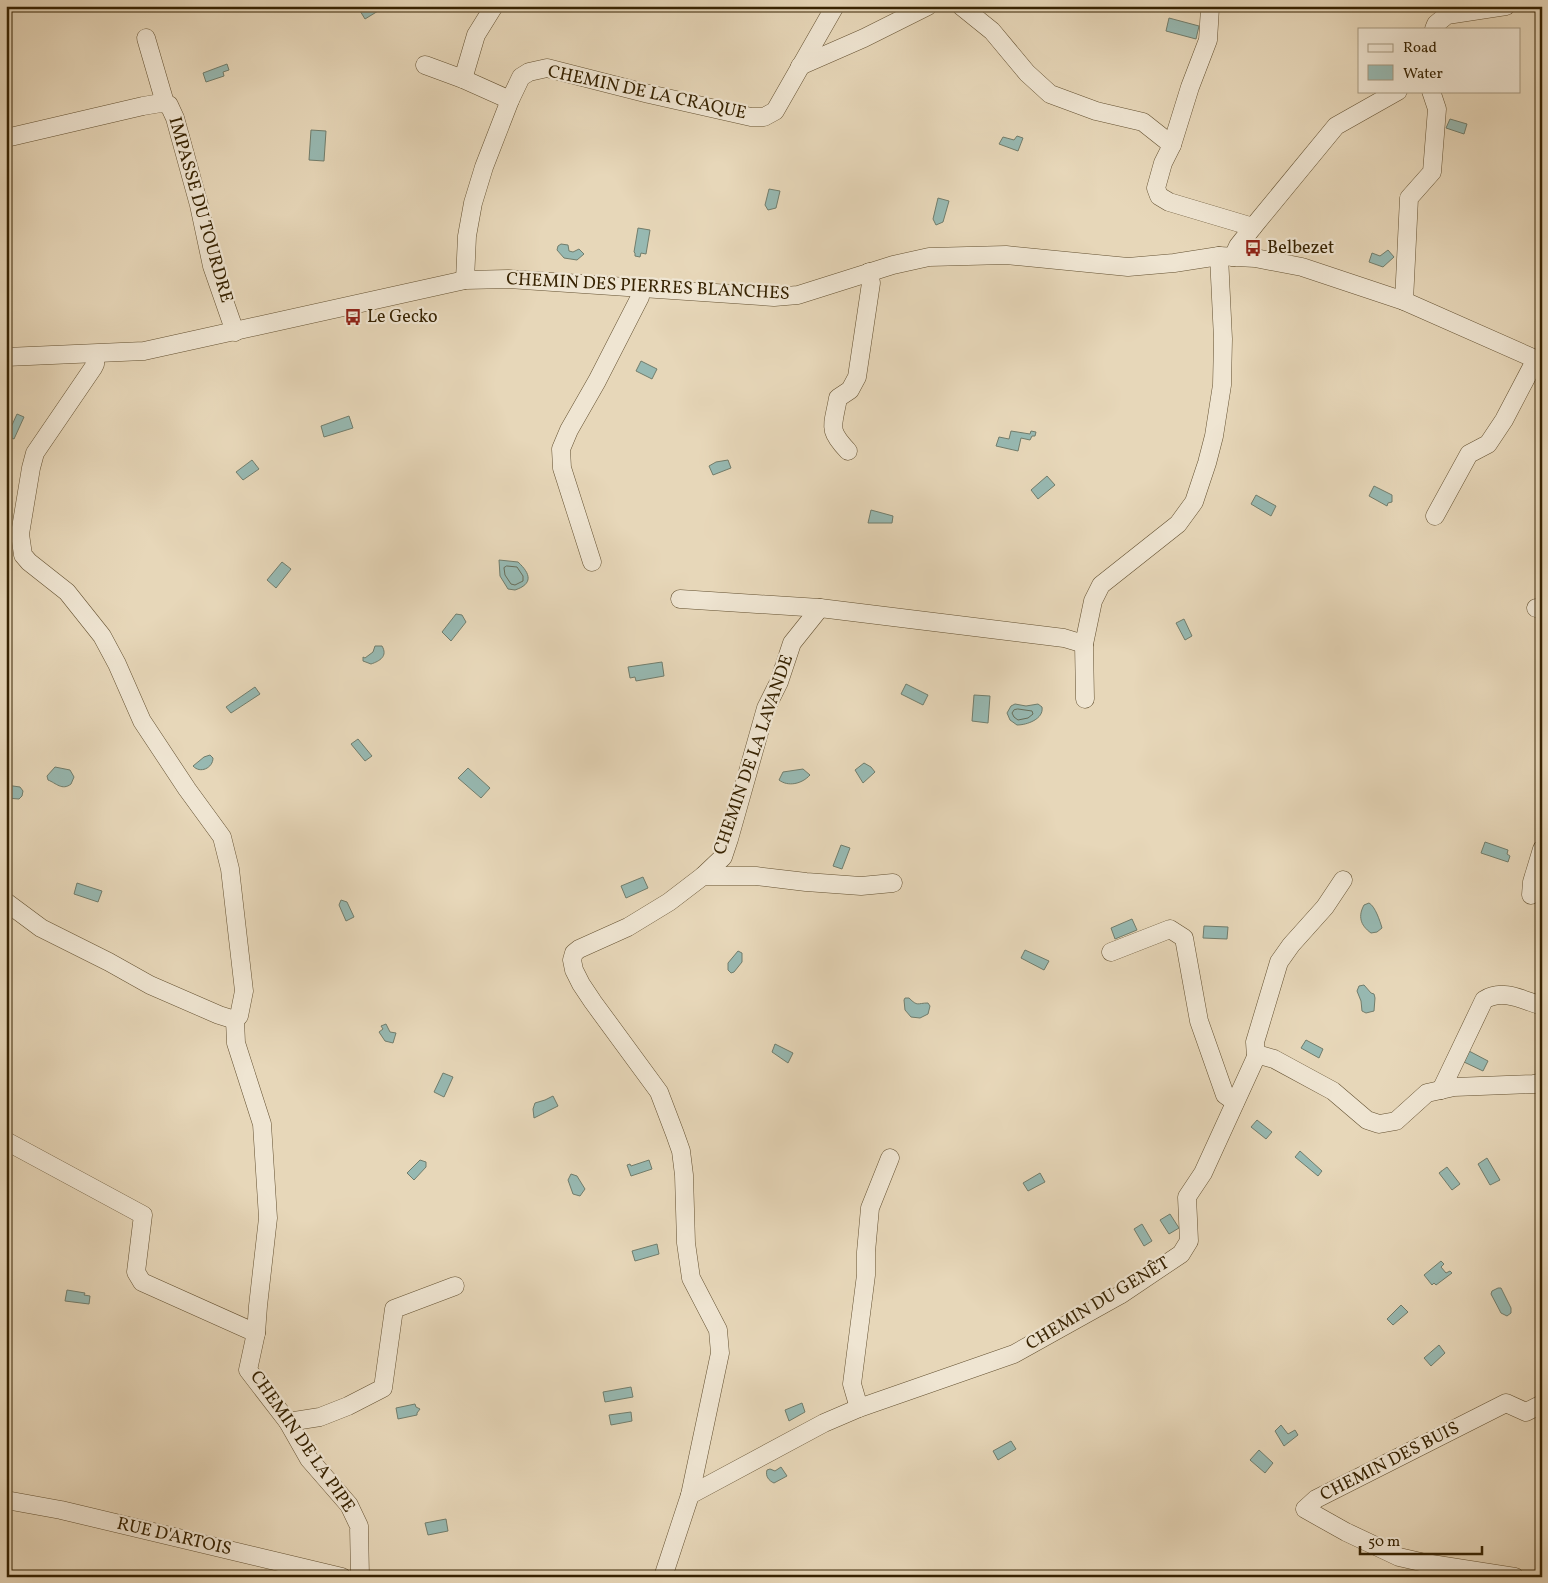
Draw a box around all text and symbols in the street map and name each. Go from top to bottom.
legend [1358,28,1520,92]
text: Road [1403,38,1437,59]
street label: CHEMIN DE LA CRAQUE [545,60,749,126]
text: Water [1403,64,1443,85]
street label: IMPASSE DU TOURDRE [161,114,239,306]
place label: Belbezet [1267,236,1334,261]
bus stop icon: Belbezet [1243,238,1263,258]
street label: CHEMIN DES PIERRES BLANCHES [506,267,790,307]
place label: Le Gecko [367,305,438,330]
bus stop icon: Le Gecko [343,307,363,327]
street label: CHEMIN DE LA LAVANDE [708,651,800,858]
street label: CHEMIN DU GENÊT [1022,1251,1175,1357]
street label: CHEMIN DE LA PIPE [244,1366,361,1518]
street label: CHEMIN DES BUIS [1316,1416,1464,1508]
street label: RUE D'ARTOIS [114,1512,234,1562]
scale bar [1360,1523,1483,1555]
text: 50 m [1368,1532,1400,1553]

